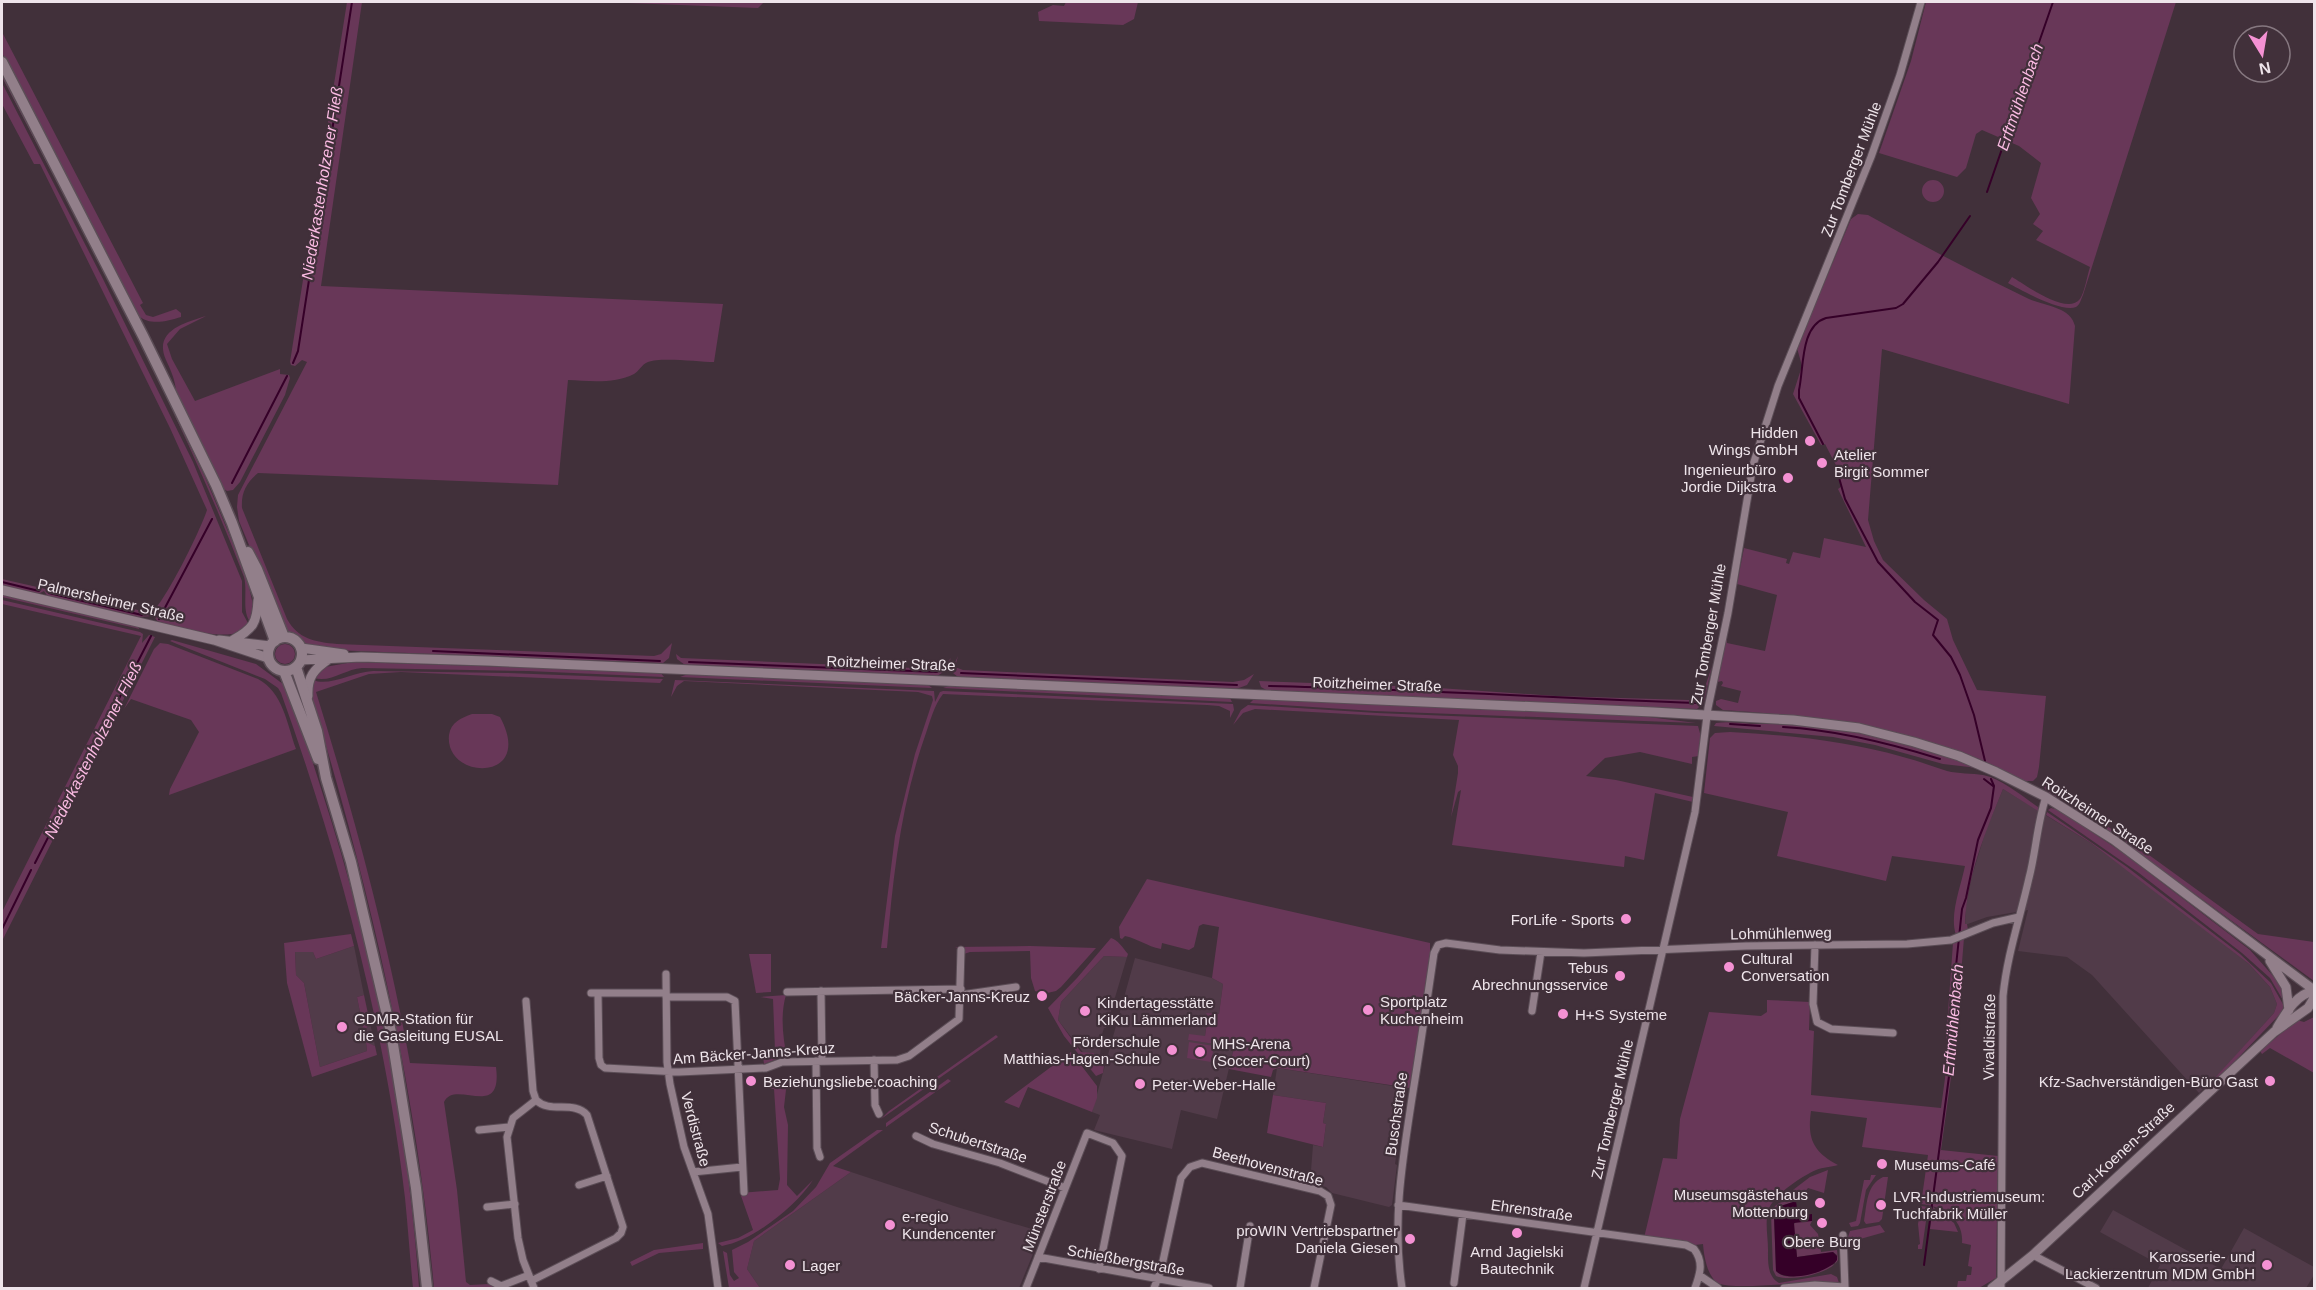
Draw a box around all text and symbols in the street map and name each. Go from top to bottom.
north arrow [2232,24,2292,84]
water label: Erftmühlenbach [1994,41,2046,153]
text: N [2257,59,2272,78]
water label: Niederkastenholzener Fließ [298,85,346,281]
street label: Zur Tomberger Mühle [1817,99,1885,239]
place label: Hidden Wings GmbH [1709,424,1798,458]
marker: Hidden Wings GmbH [1803,434,1817,448]
place label: Atelier Birgit Sommer [1834,446,1929,480]
marker: Atelier Birgit Sommer [1815,456,1829,470]
place label: Ingenieurbüro Jordie Dijkstra [1681,461,1777,495]
marker: Ingenieurbüro Jordie Dijkstra [1781,471,1795,485]
street label: Zur Tomberger Mühle [1687,562,1729,706]
street label: Palmersheimer Straße [36,575,186,625]
street label: Roitzheimer Straße [826,652,956,674]
water label: Niederkastenholzener Fließ [41,659,145,841]
street label: Roitzheimer Straße [1312,673,1442,695]
street label: Roitzheimer Straße [2039,773,2157,857]
place label: ForLife - Sports [1511,911,1614,928]
marker: ForLife - Sports [1619,912,1633,926]
street label: Lohmühlenweg [1730,924,1832,942]
place label: Cultural Conversation [1741,950,1829,984]
place label: Tebus Abrechnungsservice [1472,959,1608,993]
marker: Cultural Conversation [1722,960,1736,974]
water label: Erftmühlenbach [1940,963,1966,1077]
marker: Tebus Abrechnungsservice [1613,969,1627,983]
place label: Bäcker-Janns-Kreuz [894,988,1030,1005]
marker: Bäcker-Janns-Kreuz [1035,989,1049,1003]
place label: Sportplatz Kuchenheim [1380,993,1463,1027]
place label: Kindertagesstätte KiKu Lämmerland [1097,994,1216,1028]
street label: Vivaldistraße [1980,994,1998,1080]
marker: Sportplatz Kuchenheim [1361,1003,1375,1017]
marker: Kindertagesstätte KiKu Lämmerland [1078,1004,1092,1018]
place label: H+S Systeme [1575,1006,1667,1023]
marker: H+S Systeme [1556,1007,1570,1021]
place label: GDMR-Station für die Gasleitung EUSAL [354,1010,503,1044]
marker: GDMR-Station für die Gasleitung EUSAL [335,1020,349,1034]
place label: Förderschule Matthias-Hagen-Schule [1003,1033,1160,1067]
place label: MHS-Arena (Soccer-Court) [1212,1035,1310,1069]
street label: Zur Tomberger Mühle [1588,1037,1636,1181]
street label: Am Bäcker-Janns-Kreuz [672,1039,836,1067]
marker: Förderschule Matthias-Hagen-Schule [1165,1043,1179,1057]
marker: MHS-Arena (Soccer-Court) [1193,1045,1207,1059]
street label: Buschstraße [1382,1071,1410,1157]
place label: Beziehungsliebe.coaching [763,1073,937,1090]
place label: Kfz-Sachverständigen-Büro Gast [2039,1073,2259,1090]
marker: Beziehungsliebe.coaching [744,1074,758,1088]
marker: Kfz-Sachverständigen-Büro Gast [2263,1074,2277,1088]
place label: Peter-Weber-Halle [1152,1076,1276,1093]
marker: Peter-Weber-Halle [1133,1077,1147,1091]
street label: Verdistraße [678,1090,714,1168]
street label: Carl-Koenen-Straße [2068,1098,2178,1202]
street label: Schubertstraße [927,1118,1029,1166]
street label: Beethovenstraße [1211,1143,1325,1189]
place label: Museums-Café [1894,1156,1996,1173]
marker: Museums-Café [1875,1157,1889,1171]
street label: Münsterstraße [1019,1158,1069,1254]
place label: Museumsgästehaus Mottenburg [1674,1186,1808,1220]
place label: LVR-Industriemuseum: Tuchfabrik Müller [1893,1188,2045,1222]
street label: Ehrenstraße [1490,1196,1574,1224]
marker: Museumsgästehaus Mottenburg [1813,1196,1827,1210]
marker: LVR-Industriemuseum: Tuchfabrik Müller [1874,1198,1888,1212]
place label: e-regio Kundencenter [902,1208,995,1242]
marker: Obere Burg [1815,1216,1829,1230]
marker: e-regio Kundencenter [883,1218,897,1232]
place label: proWIN Vertriebspartner Daniela Giesen [1236,1222,1398,1256]
marker: Arnd Jagielski Bautechnik [1510,1226,1524,1240]
marker: proWIN Vertriebspartner Daniela Giesen [1403,1232,1417,1246]
place label: Obere Burg [1783,1233,1861,1250]
street label: Schießbergstraße [1066,1241,1186,1279]
place label: Arnd Jagielski Bautechnik [1470,1243,1564,1277]
place label: Karosserie- und Lackierzentrum MDM GmbH [2065,1248,2255,1282]
place label: Lager [802,1257,840,1274]
marker: Lager [783,1258,797,1272]
marker: Karosserie- und Lackierzentrum MDM GmbH [2260,1258,2274,1272]

